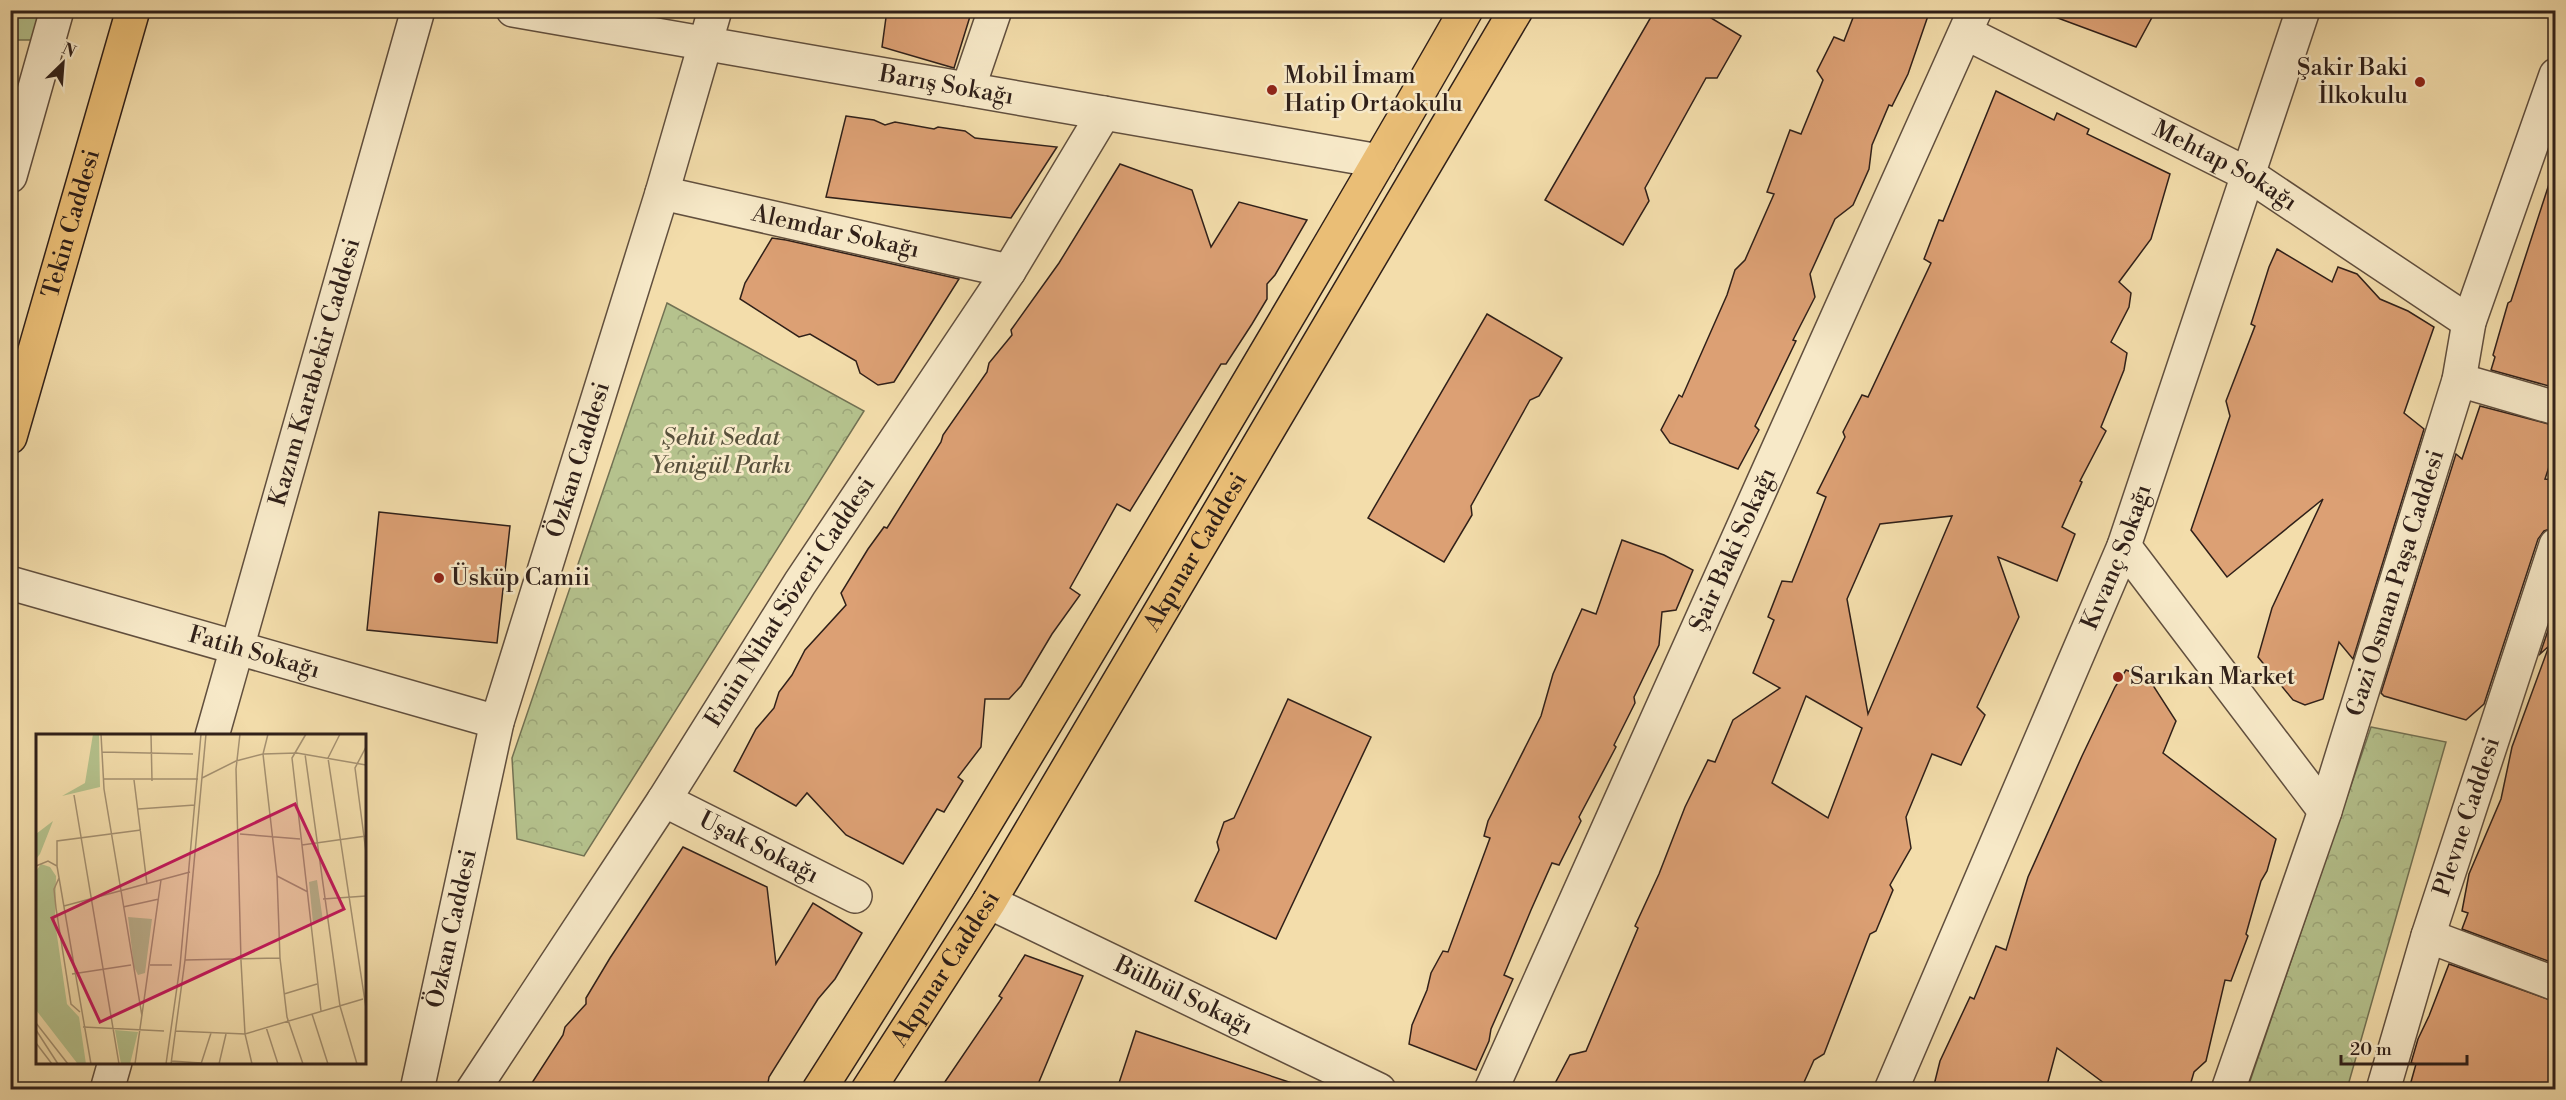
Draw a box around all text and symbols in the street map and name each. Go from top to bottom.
north arrow [33,33,93,93]
text: N [59,39,79,62]
place label: Şakir Baki İlkokulu [2297,53,2408,111]
street label: Barış Sokağı [876,59,1016,112]
place label: Mobil İmam Hatip Ortaokulu [1284,60,1463,119]
marker: Şakir Baki İlkokulu [2413,75,2427,89]
marker: Mobil İmam Hatip Ortaokulu [1265,83,1279,97]
street label: Mehtap Sokağı [2148,114,2303,218]
street label: Tekin Caddesi [36,146,107,301]
street label: Alemdar Sokağı [748,198,922,265]
street label: Kazım Karabekir Caddesi [263,235,367,510]
street label: Özkan Caddesi [539,378,617,542]
park label: Şehit Sedat Yenigül Parkı [651,423,792,481]
street label: Gazi Osman Paşa Caddesi [2340,446,2451,720]
street label: Şair Baki Sokağı [1683,463,1783,637]
street label: Akpınar Caddesi [1137,467,1254,638]
street label: Emin Nihat Sözeri Caddesi [699,471,882,733]
street label: Kıvanç Sokağı [2075,480,2159,634]
place label: Üsküp Camii [451,562,590,593]
marker: Üsküp Camii [432,571,446,585]
street label: Fatih Sokağı [185,620,323,686]
place label: Sarıkan Market [2130,662,2296,692]
marker: Sarıkan Market [2111,670,2125,684]
street label: Plevne Caddesi [2427,733,2507,900]
inset map [36,734,366,1064]
street label: Uşak Sokağı [694,805,824,890]
street label: Özkan Caddesi [419,847,484,1011]
street label: Akpınar Caddesi [884,886,1007,1053]
street label: Bülbül Sokağı [1109,949,1258,1042]
scale bar [2341,1028,2467,1066]
text: 20 m [2350,1038,2392,1061]

